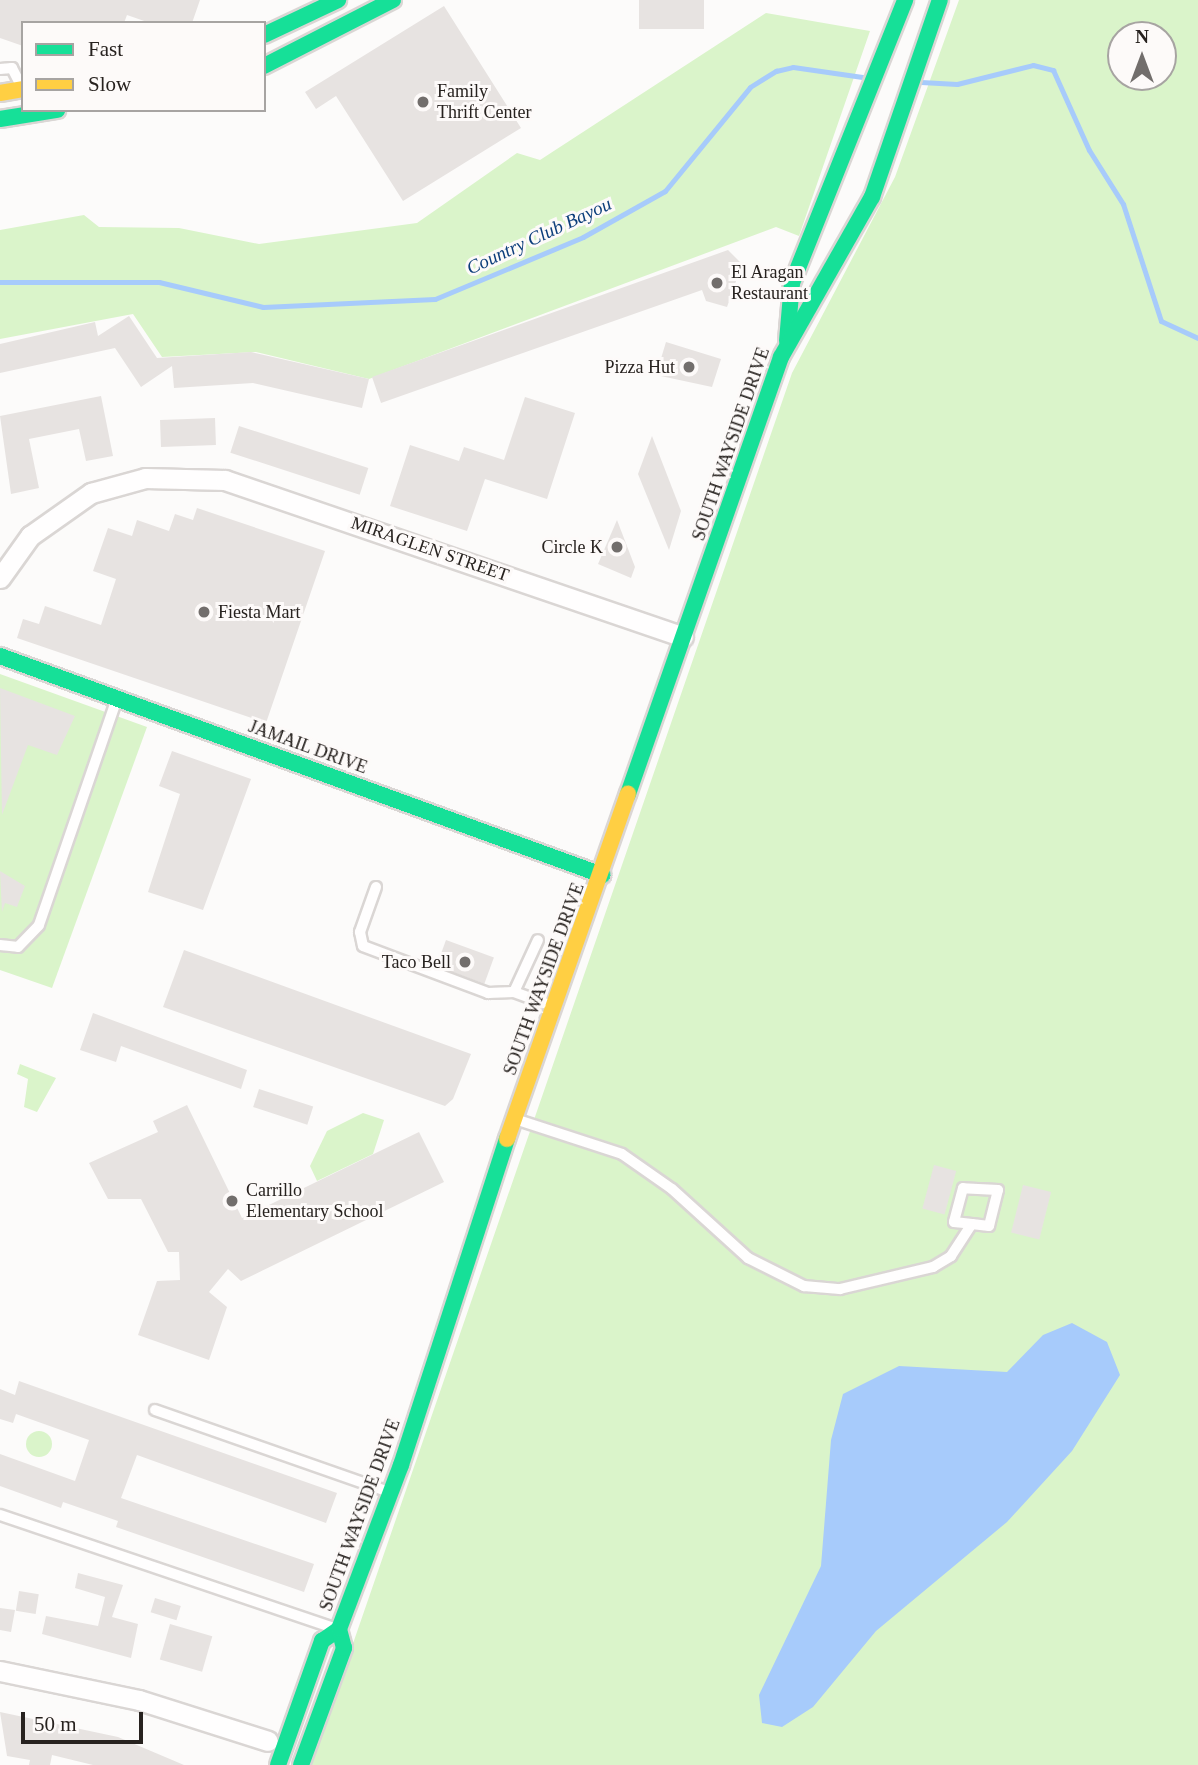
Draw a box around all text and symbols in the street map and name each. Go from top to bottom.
legend [21,21,266,112]
north arrow [1107,21,1177,91]
text: N [1135,26,1149,47]
text: Fast [88,37,123,61]
text: Slow [88,72,131,96]
place label: Family Thrift Center [437,81,531,124]
marker: Family Thrift Center [415,94,431,110]
water label: Country Club Bayou [463,192,615,280]
place label: El Aragan Restaurant [731,262,808,304]
marker: El Aragan Restaurant [709,275,725,291]
street label: SOUTH WAYSIDE DRIVE [688,344,774,544]
place label: Pizza Hut [605,356,675,378]
marker: Pizza Hut [681,359,697,375]
street label: MIRAGLEN STREET [348,512,512,586]
place label: Circle K [542,536,603,558]
marker: Circle K [609,539,625,555]
place label: Fiesta Mart [218,601,300,623]
marker: Fiesta Mart [196,604,212,620]
street label: JAMAIL DRIVE [245,715,371,779]
street label: SOUTH WAYSIDE DRIVE [499,880,589,1078]
place label: Taco Bell [382,951,451,973]
marker: Taco Bell [457,954,473,970]
place label: Carrillo Elementary School [246,1180,383,1222]
marker: Carrillo Elementary School [224,1193,240,1209]
street label: SOUTH WAYSIDE DRIVE [315,1416,405,1614]
scale bar [24,1698,147,1742]
text: 50 m [34,1712,77,1736]

